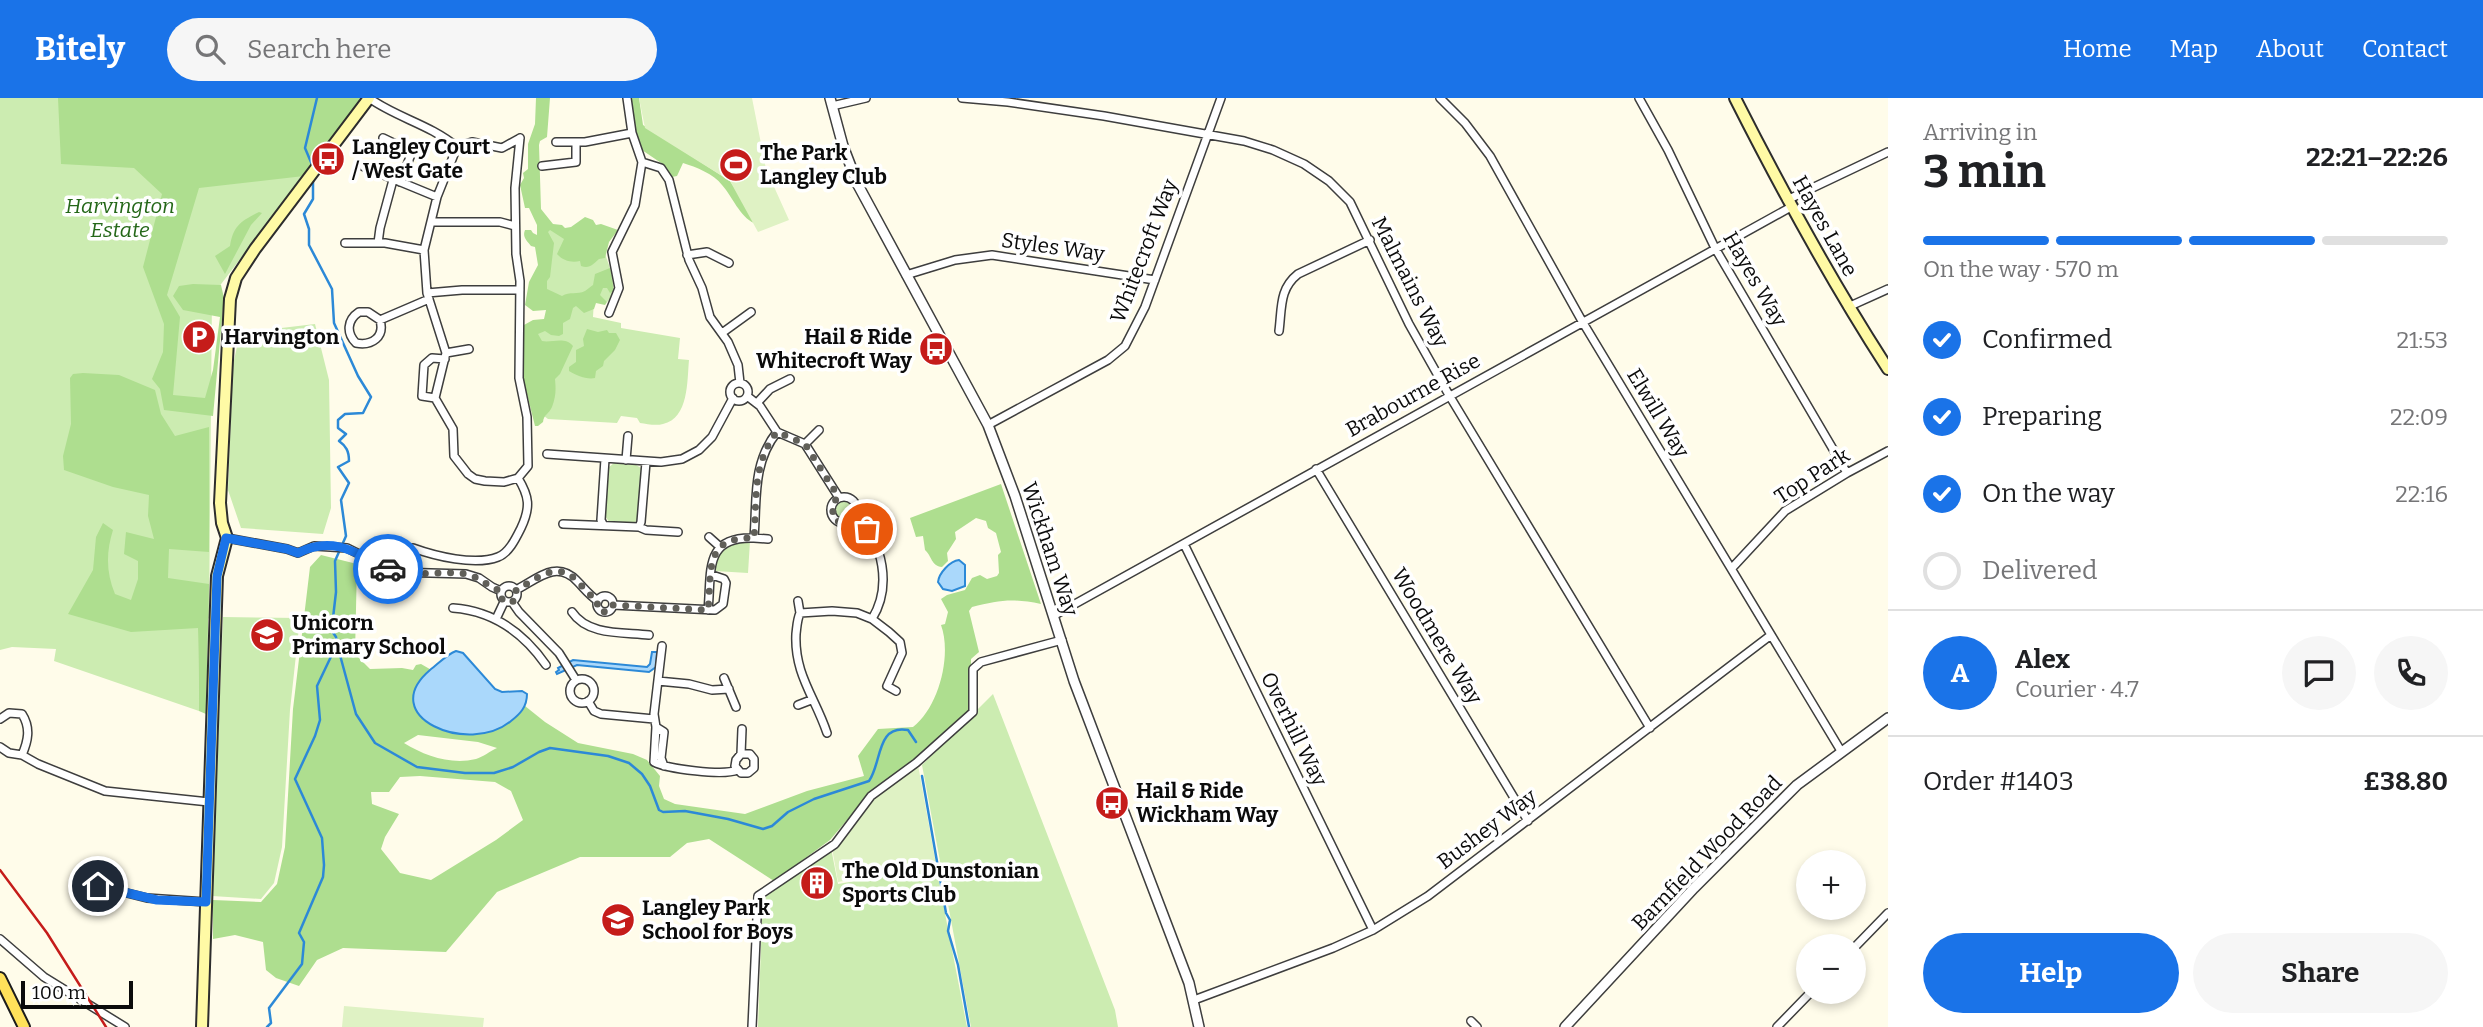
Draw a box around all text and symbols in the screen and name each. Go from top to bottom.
search box [167,18,657,81]
text: Bitely [35,29,125,69]
icon: search [191,30,229,68]
text: Search here [247,34,391,65]
text: Home [2063,35,2132,63]
text: Map [2170,35,2218,63]
text: About [2256,35,2324,63]
text: Contact [2362,35,2448,63]
text: Arriving in [1923,118,2037,146]
place label: Langley Court / West Gate [351,134,491,184]
bus stop icon: Langley Court / West Gate [309,140,347,178]
place label: The Park Langley Club [760,140,887,190]
text: 22:21–22:26 [2306,142,2448,173]
text: 3 min [1923,144,2046,199]
sports icon: The Park Langley Club [717,146,755,184]
street label: Hayes Lane [1787,171,1863,281]
street label: Whitecroft Way [1105,175,1184,327]
park label: Harvington Estate [65,193,175,243]
street label: Malmains Way [1366,212,1454,352]
street label: Styles Way [1000,227,1107,267]
street label: Hayes Way [1717,227,1793,332]
text: On the way · 570 m [1923,255,2119,283]
parking icon: Harvington [180,318,218,356]
icon: check [1923,321,1961,359]
place label: Harvington [224,324,340,350]
place label: Hail & Ride Whitecroft Way [756,324,912,374]
text: Confirmed [1982,324,2112,355]
text: 21:53 [2396,326,2448,354]
bus stop icon: Hail & Ride Whitecroft Way [917,330,955,368]
street label: Brabourne Rise [1341,347,1485,443]
street label: Elwill Way [1621,364,1695,463]
icon: check [1923,398,1961,436]
text: Preparing [1982,401,2102,432]
text: 22:09 [2390,403,2448,431]
street label: Top Park [1770,442,1855,510]
icon: check [1923,475,1961,513]
text: On the way [1982,478,2115,509]
street label: Wickham Way [1016,479,1084,620]
text: 22:16 [2395,480,2448,508]
pin [837,499,897,559]
icon: bag [848,510,886,548]
courier [353,534,423,604]
icon: car [369,550,407,588]
text: Delivered [1982,555,2097,586]
street label: Woodmere Way [1386,563,1488,710]
place label: Unicorn Primary School [292,610,446,660]
school or university icon: Unicorn Primary School [248,616,286,654]
button: chat [2282,636,2356,710]
button: phone [2374,636,2448,710]
text: Alex [2015,644,2070,675]
text: A [1951,658,1969,689]
street label: Overhill Way [1255,668,1333,791]
text: Courier · 4.7 [2015,675,2139,703]
text: Order #1403 [1923,766,2074,797]
text: £38.80 [2363,766,2448,797]
street label: Barnfield Wood Road [1626,770,1788,936]
place label: Hail & Ride Wickham Way [1136,778,1278,828]
street label: Bushey Way [1432,783,1542,875]
bus stop icon: Hail & Ride Wickham Way [1093,784,1131,822]
map controls [1796,850,1866,1004]
button: + [1796,850,1866,920]
pin [68,856,128,916]
place label: The Old Dunstonian Sports Club [842,858,1039,908]
building icon: The Old Dunstonian Sports Club [798,864,836,902]
icon: home [79,867,117,905]
place label: Langley Park School for Boys [642,895,793,945]
school or university icon: Langley Park School for Boys [599,901,637,939]
button: Help [1923,933,2179,1013]
button: Share [2193,933,2448,1013]
button: − [1796,934,1866,1004]
scale bar [21,978,133,1010]
text: 100 m [32,981,86,1004]

